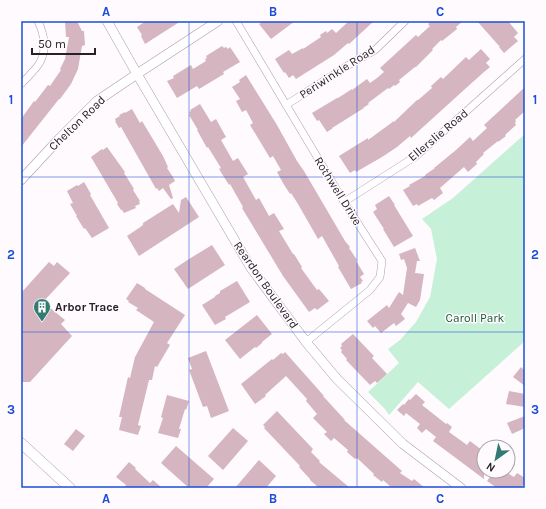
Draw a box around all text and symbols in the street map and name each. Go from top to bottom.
text: A [102,4,110,19]
text: B [269,4,277,19]
text: C [436,4,444,19]
scale bar [32,30,95,56]
text: 50 m [38,37,66,51]
street label: Periwinkle Road [297,42,377,102]
text: 1 [9,92,13,107]
text: 1 [533,92,537,107]
street label: Chelton Road [46,93,108,153]
street label: Ellerslie Road [405,106,471,164]
street label: Rothwell Drive [311,154,365,228]
street label: Reardon Boulevard [231,239,301,331]
text: 2 [7,247,15,262]
text: 2 [531,247,539,262]
building icon: Arbor Trace [32,297,52,322]
place label: Arbor Trace [55,300,119,314]
park label: Caroll Park [446,311,505,325]
text: 3 [7,402,15,417]
text: 3 [531,402,539,417]
north arrow [476,439,516,479]
text: N [484,459,498,475]
text: A [102,491,110,506]
text: B [269,491,277,506]
text: C [436,491,444,506]

